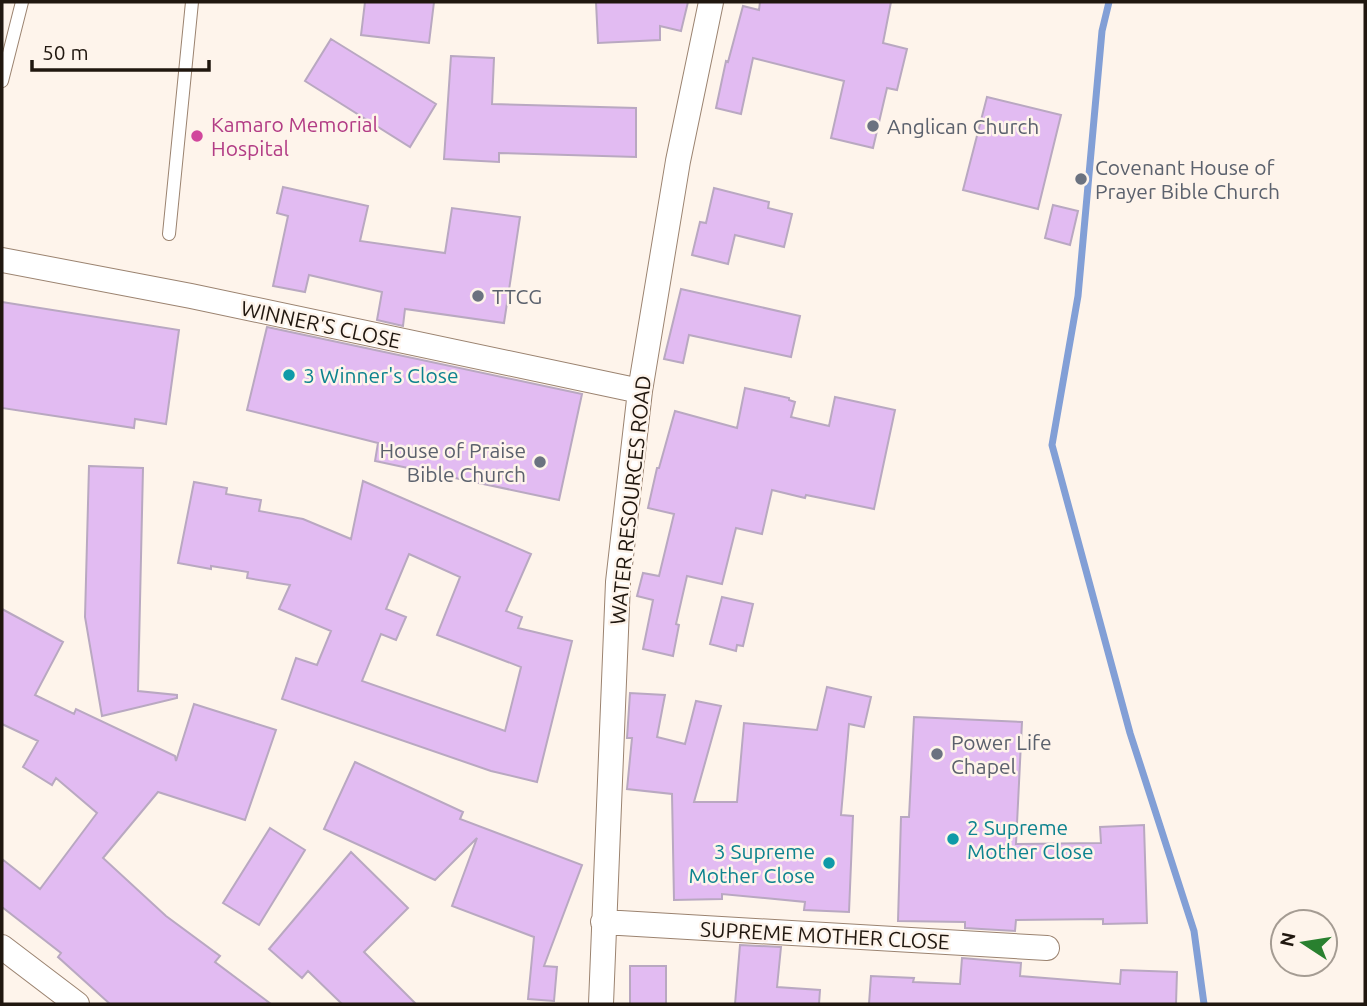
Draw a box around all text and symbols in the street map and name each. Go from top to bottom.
scale bar [32,28,208,72]
text: 50 m [42,40,89,64]
place label: Kamaro Memorial Hospital [211,112,378,160]
place label: Anglican Church [887,114,1039,138]
marker: Anglican Church [865,118,881,134]
marker: Kamaro Memorial Hospital [189,128,205,144]
place label: Covenant House of Prayer Bible Church [1095,155,1280,203]
marker: Covenant House of Prayer Bible Church [1073,171,1089,187]
place label: TTCG [492,284,542,308]
marker: TTCG [470,288,486,304]
street label: WINNER'S CLOSE [239,295,403,353]
place label: 3 Winner's Close [303,363,458,387]
marker: 3 Winner's Close [281,367,297,383]
street label: WATER RESOURCES ROAD [605,374,655,626]
place label: House of Praise Bible Church [379,438,526,486]
marker: House of Praise Bible Church [532,454,548,470]
place label: Power Life Chapel [951,730,1052,778]
marker: Power Life Chapel [929,746,945,762]
place label: 2 Supreme Mother Close [967,815,1094,863]
marker: 2 Supreme Mother Close [945,831,961,847]
place label: 3 Supreme Mother Close [688,839,815,887]
marker: 3 Supreme Mother Close [821,855,837,871]
north arrow [1269,908,1339,978]
street label: SUPREME MOTHER CLOSE [700,916,950,954]
text: N [1275,930,1300,949]

